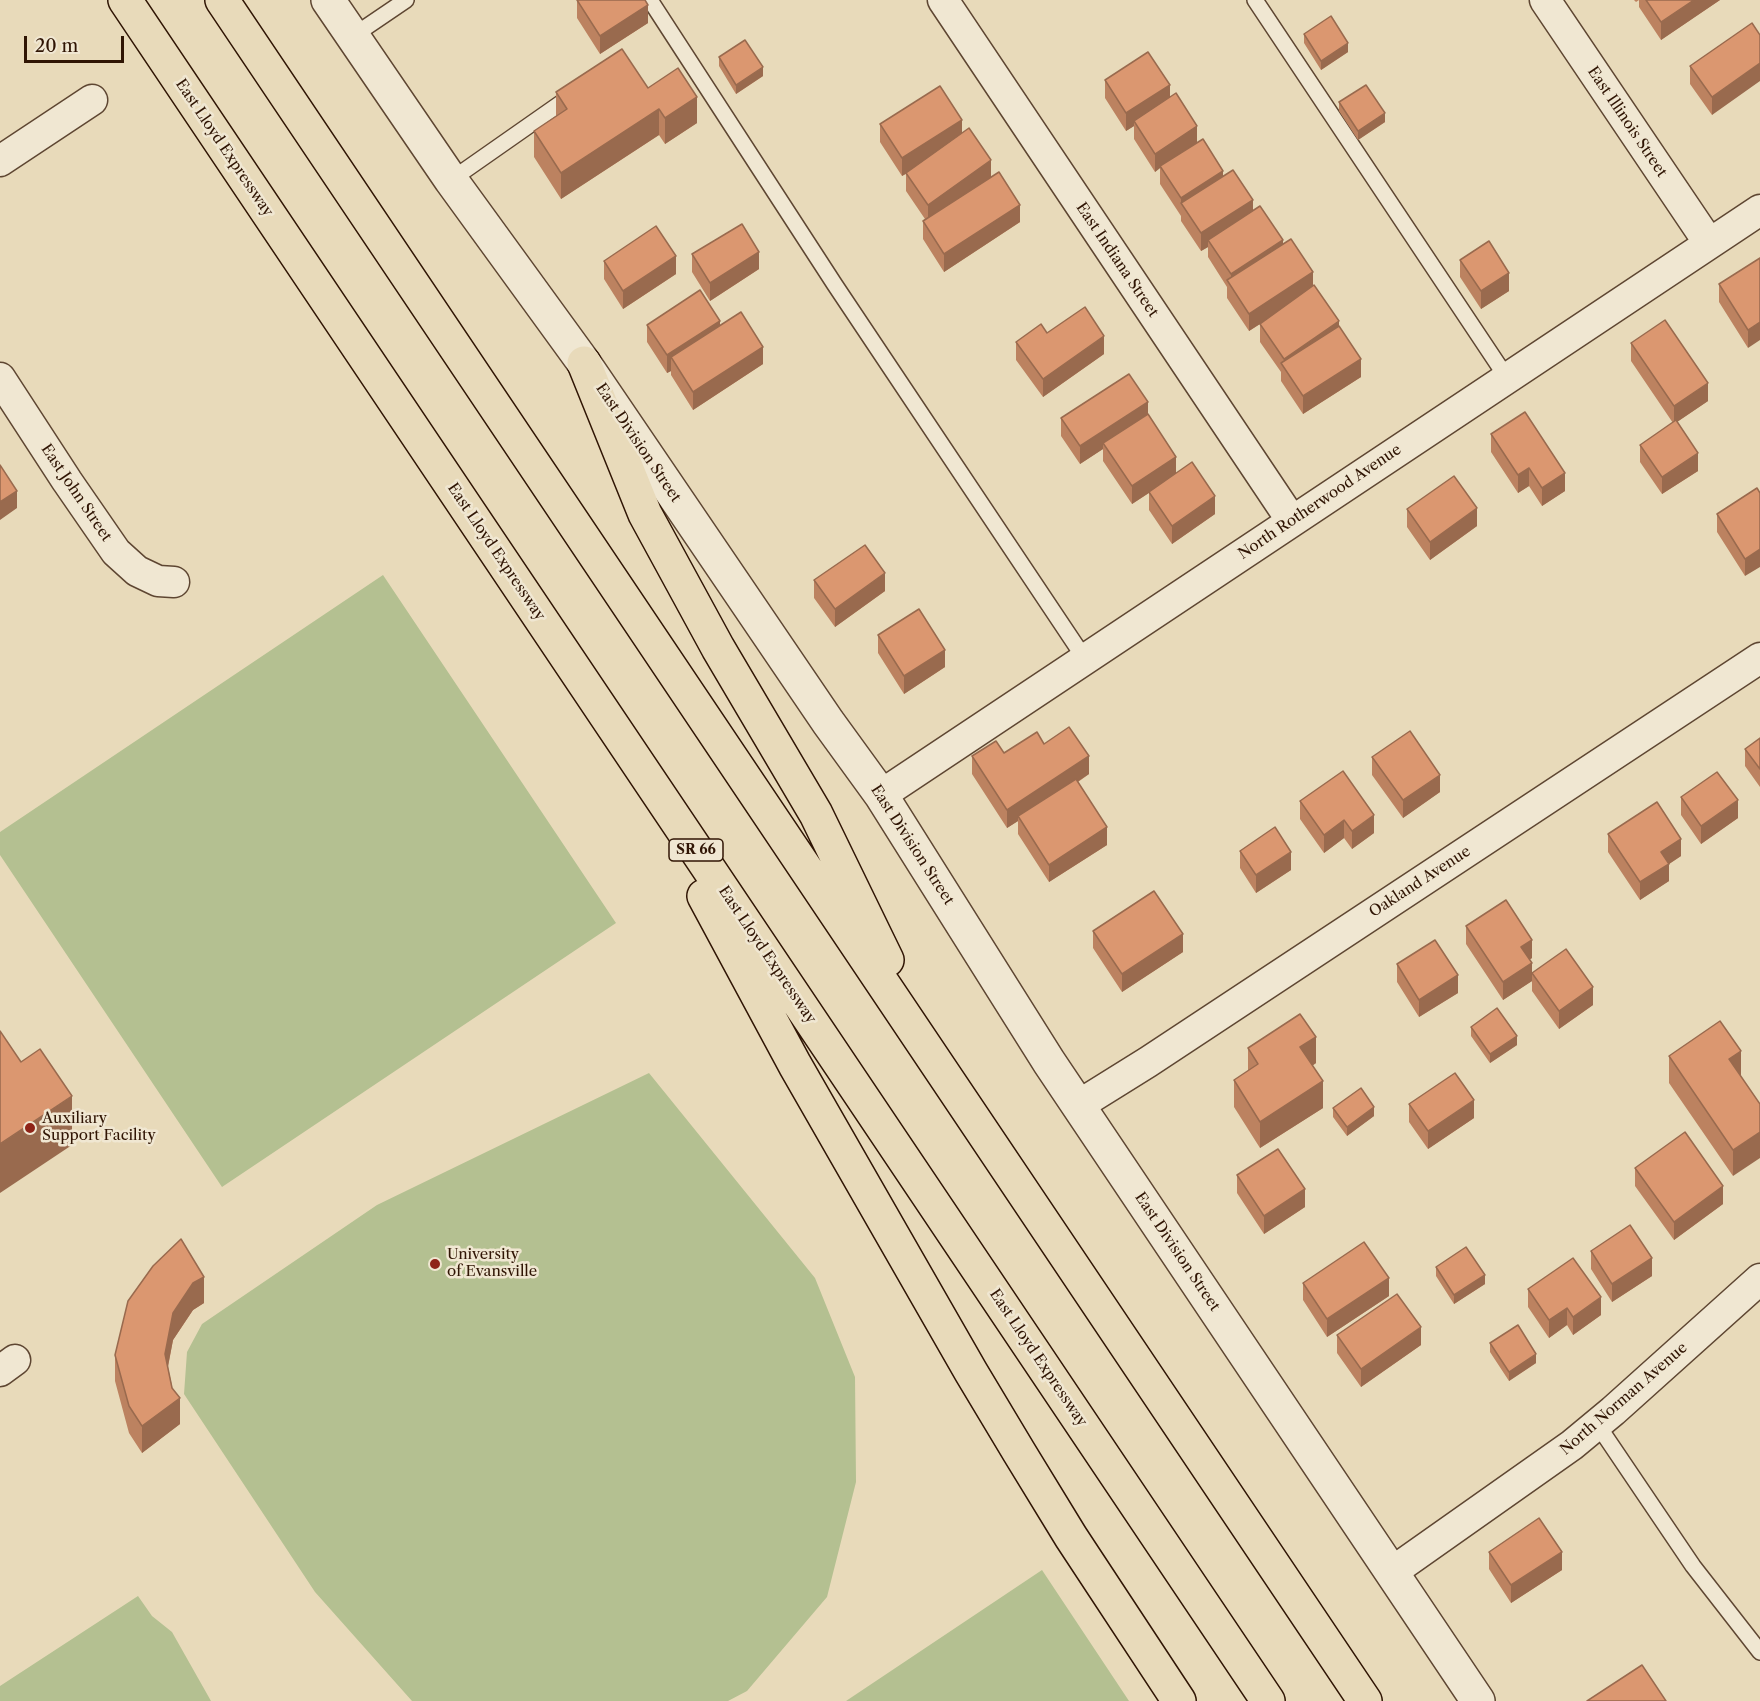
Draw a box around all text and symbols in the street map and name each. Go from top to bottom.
scale bar [27,24,128,62]
text: 20 m [35,35,78,57]
street label: East Illinois Street [1583,63,1671,181]
street label: East Lloyd Expressway [171,76,277,220]
street label: East Indiana Street [1072,199,1162,321]
street label: East Division Street [592,380,684,506]
street label: East John Street [37,441,115,545]
street label: North Rotherwood Avenue [1235,441,1405,563]
street label: East Lloyd Expressway [443,480,549,624]
street label: East Division Street [866,782,958,908]
road number: SR 66 [669,839,723,861]
street label: Oakland Avenue [1366,843,1474,921]
street label: East Lloyd Expressway [714,883,820,1027]
place label: Auxiliary Support Facility [42,1110,156,1145]
marker: Auxiliary Support Facility [23,1121,37,1135]
street label: East Division Street [1131,1189,1223,1315]
place label: University of Evansville [447,1246,537,1281]
marker: University of Evansville [428,1257,442,1271]
street label: East Lloyd Expressway [985,1286,1091,1430]
street label: North Norman Avenue [1557,1339,1691,1459]

